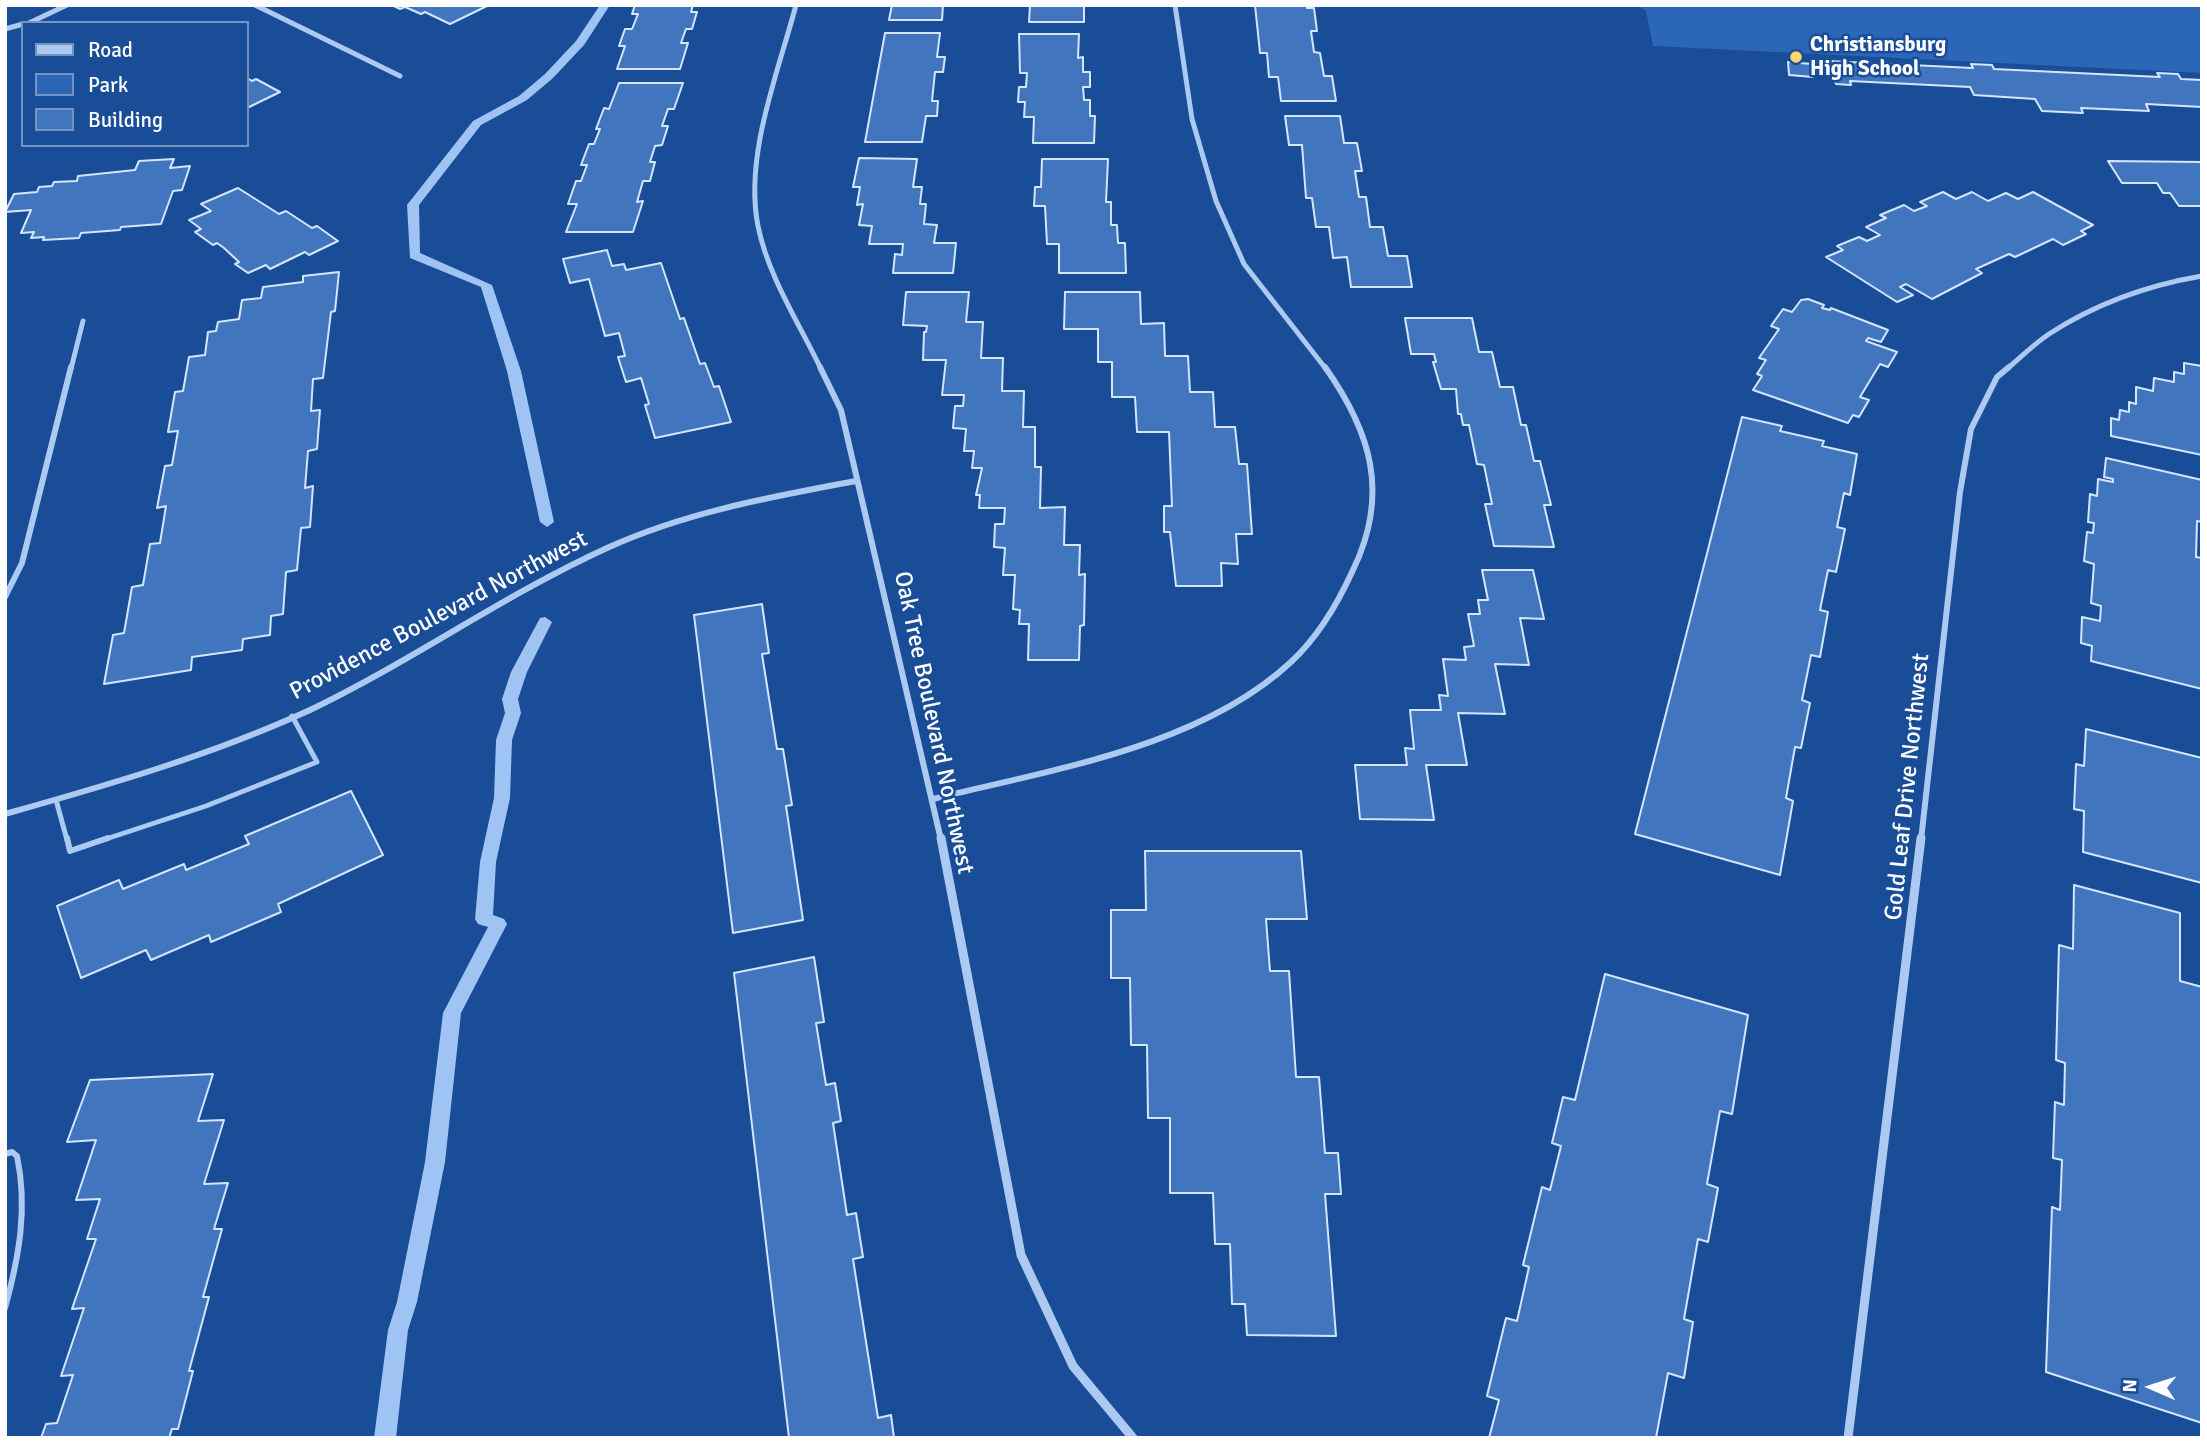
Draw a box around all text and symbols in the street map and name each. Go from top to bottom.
legend [21,21,248,147]
place label: Christiansburg High School [1810,32,1946,82]
text: Road [88,37,133,63]
marker: Christiansburg High School [1788,49,1804,65]
text: Park [88,72,128,98]
text: Building [88,107,163,133]
street label: Providence Boulevard Northwest [285,525,593,707]
street label: Oak Tree Boulevard Northwest [887,569,979,877]
street label: Gold Leaf Drive Northwest [1880,652,1936,922]
north arrow [2116,1352,2186,1422]
text: N [2118,1379,2142,1393]

